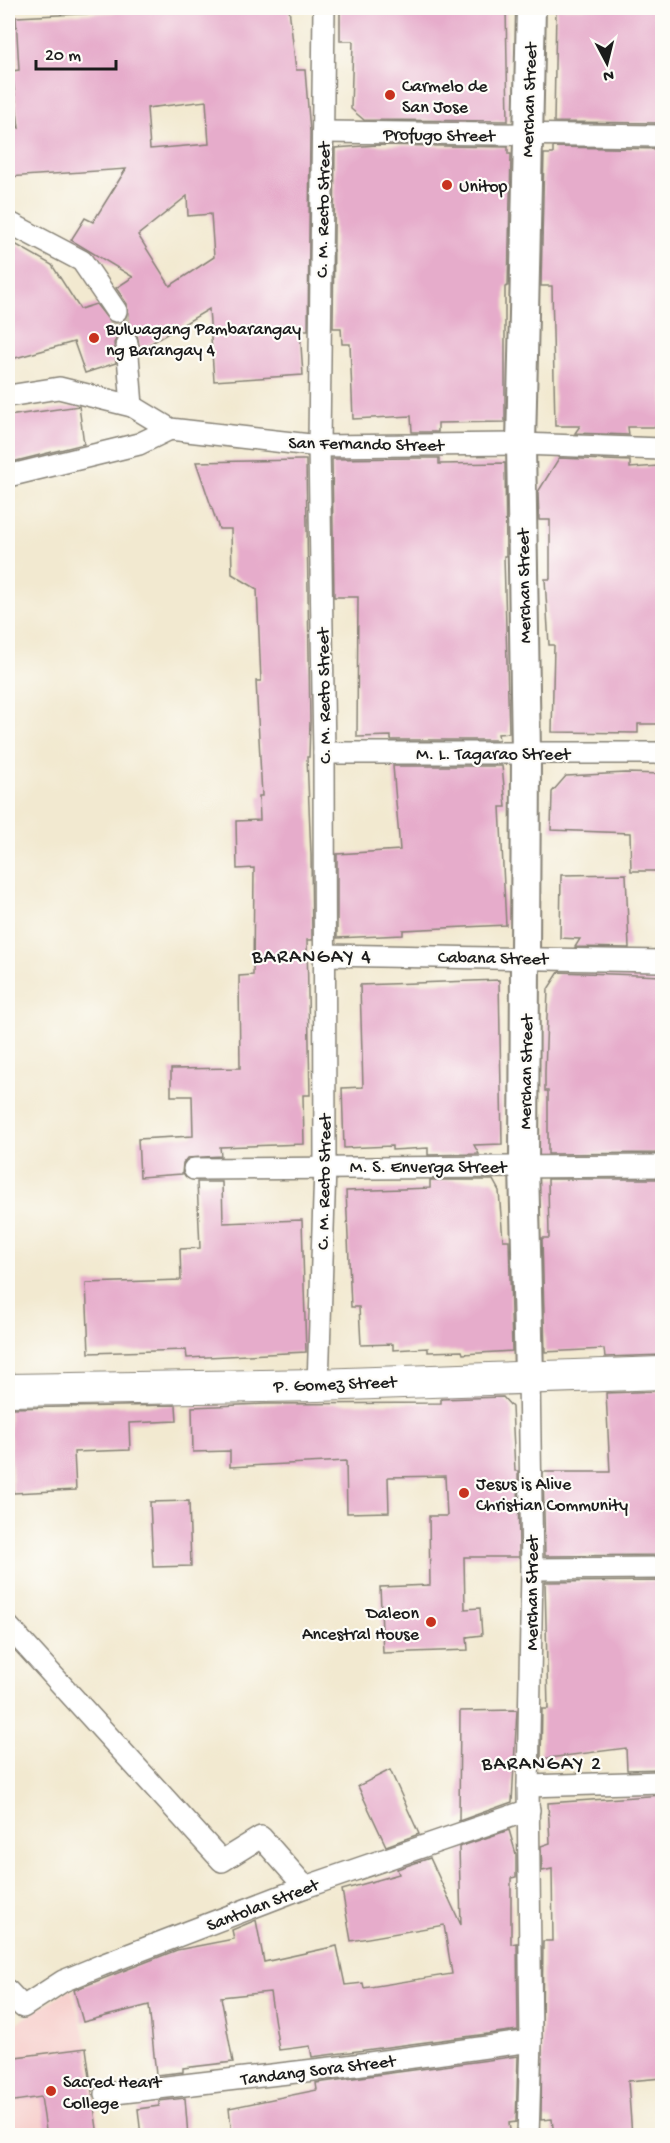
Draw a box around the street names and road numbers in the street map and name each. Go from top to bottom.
street label: Merchan Street [518,41,543,158]
street label: Profugo Street [382,125,497,148]
street label: C. M. Recto Street [313,140,336,278]
street label: San Fernando Street [288,434,445,457]
street label: Merchan Street [514,527,537,644]
street label: C. M. Recto Street [314,626,337,764]
street label: M. L. Tagarao Street [416,745,572,766]
street label: Cabana Street [438,948,550,971]
street label: Merchan Street [516,1013,539,1130]
street label: C. M. Recto Street [314,1112,337,1250]
street label: M. S. Enverga Street [350,1158,508,1179]
street label: P. Gomez Street [272,1373,398,1398]
street label: Merchan Street [523,1534,544,1650]
street label: Santolan Street [204,1875,323,1937]
street label: Tandang Sora Street [239,2051,398,2091]

